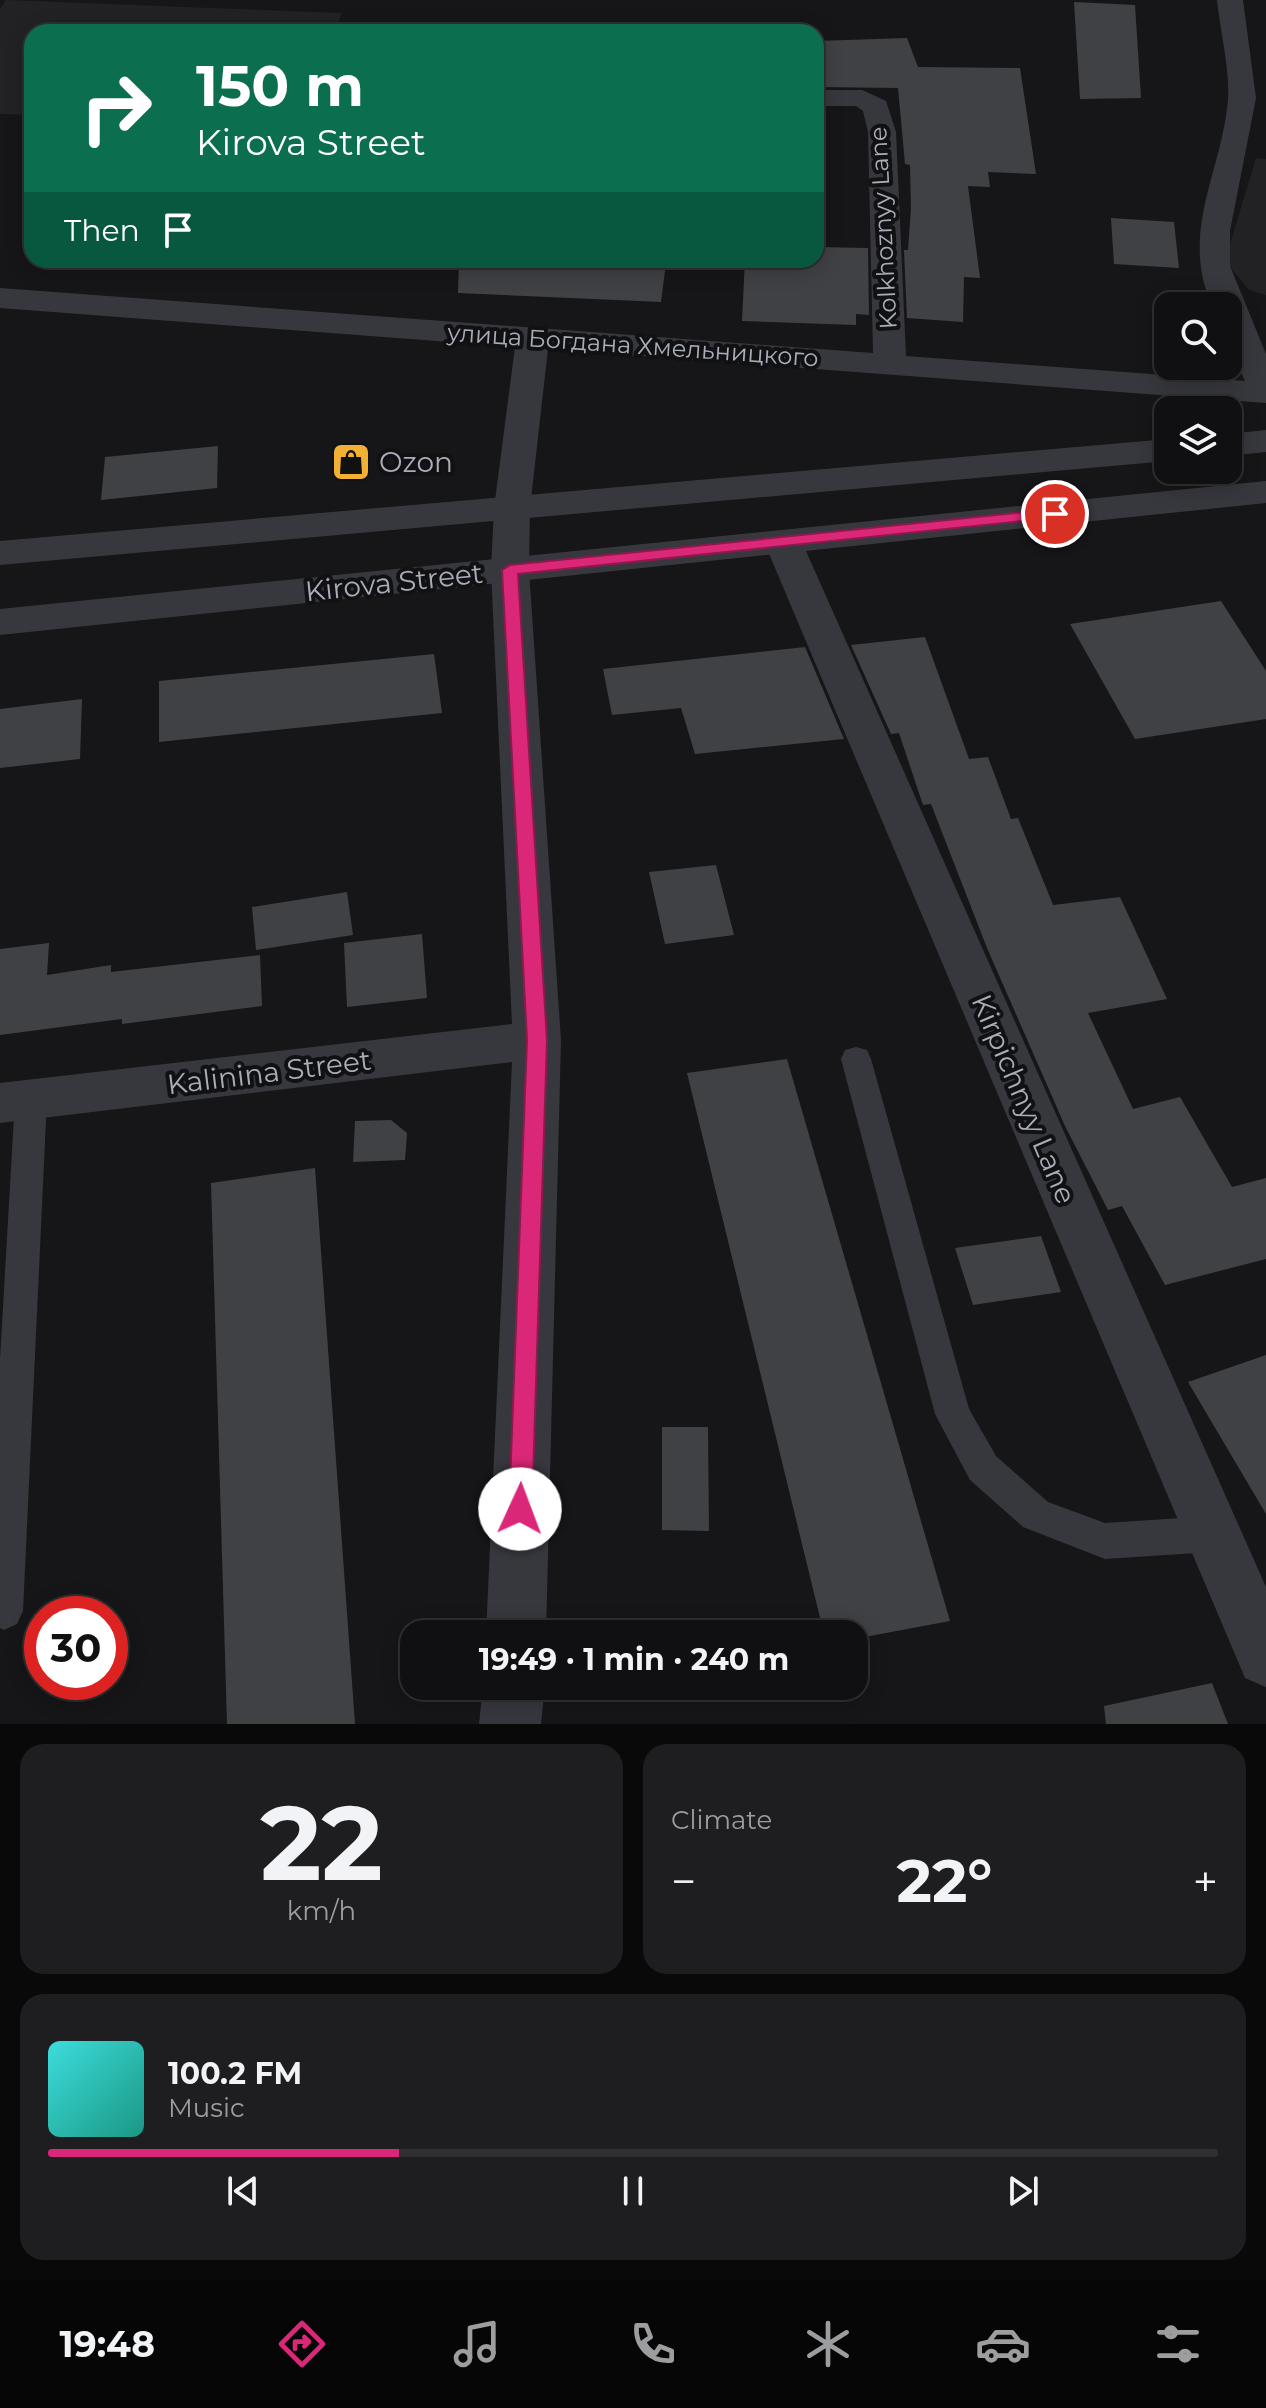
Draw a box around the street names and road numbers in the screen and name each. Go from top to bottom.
street label: Kolkhoznyy Lane [863,126,903,330]
street label: улица Богдана Хмельницкого [445,317,820,372]
street label: Kirova Street [303,556,485,608]
street label: Kirpichnyy Lane [965,989,1083,1209]
street label: Kalinina Street [165,1043,373,1101]

